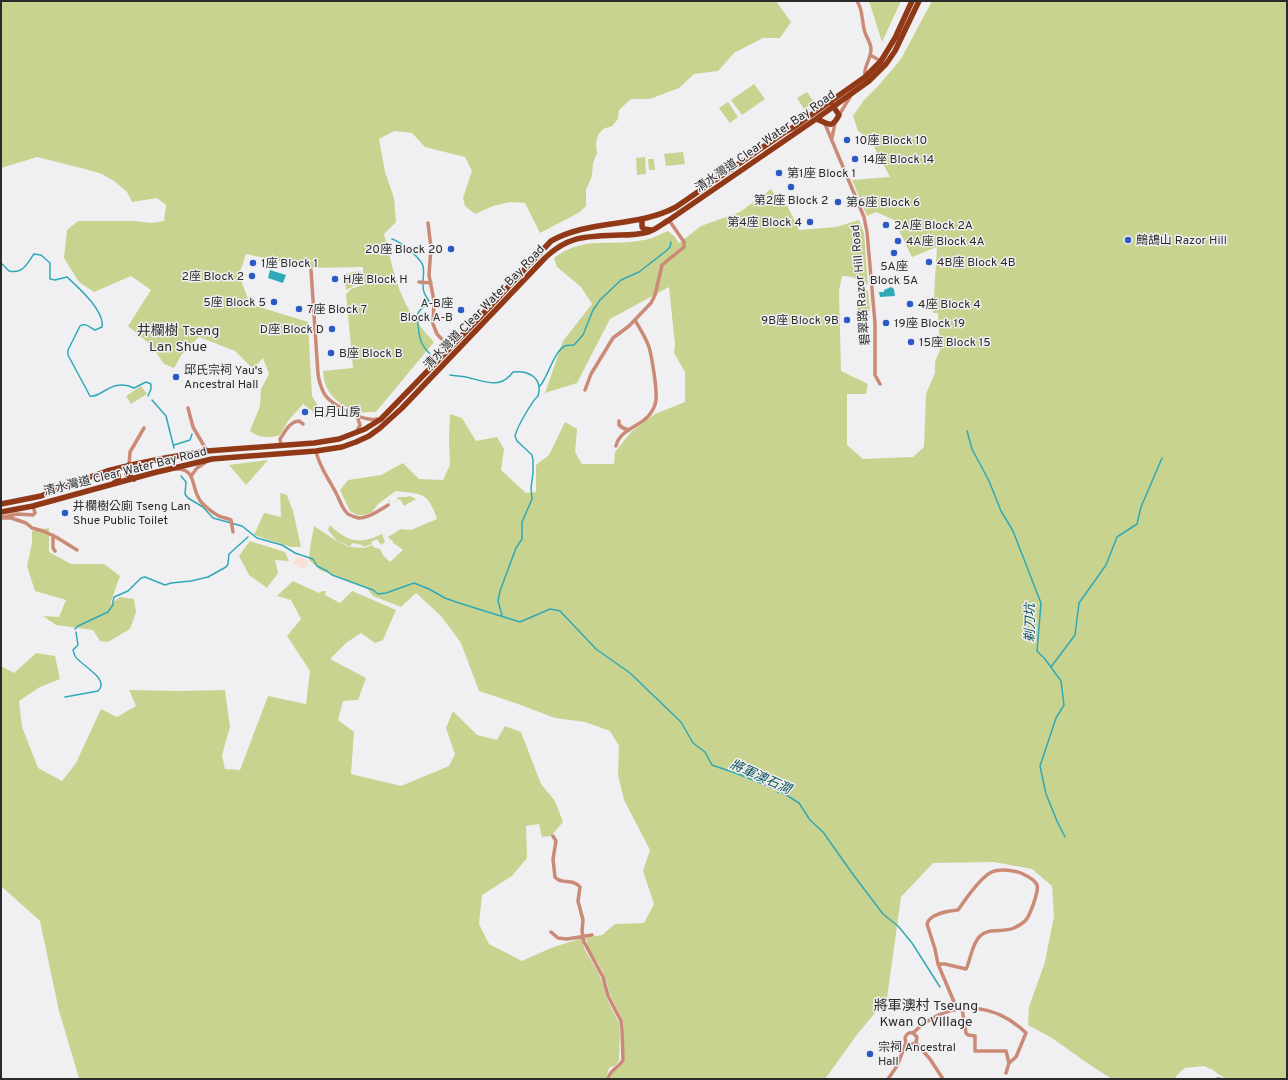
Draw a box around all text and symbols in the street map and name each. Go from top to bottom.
street label: 清水灣道 Clear Water Bay Road [692,87,839,196]
place label: 10座 Block 10 [855,133,927,149]
marker: 10座 Block 10 [842,135,852,145]
place label: 14座 Block 14 [863,152,934,168]
marker: 14座 Block 14 [850,154,860,164]
place label: 第1座 Block 1 [787,166,856,182]
marker: 第1座 Block 1 [774,168,784,178]
marker: 第2座 Block 2 [786,182,796,192]
place label: 第2座 Block 2 [754,193,828,209]
place label: 第6座 Block 6 [846,195,920,211]
marker: 第6座 Block 6 [833,197,843,207]
place label: 第4座 Block 4 [727,215,802,231]
marker: 第4座 Block 4 [805,217,815,227]
place label: 2A座 Block 2A [894,218,973,234]
marker: 2A座 Block 2A [881,220,891,230]
street label: 碧翠路 Razor Hill Road [848,224,874,346]
place label: 鷓鴣山 Razor Hill [1136,233,1227,249]
place label: 4A座 Block 4A [906,234,985,250]
marker: 鷓鴣山 Razor Hill [1123,235,1133,245]
marker: 4A座 Block 4A [893,236,903,246]
place label: 20座 Block 20 [365,242,443,258]
street label: 清水灣道 Clear Water Bay Road [421,242,549,373]
marker: 20座 Block 20 [446,244,456,254]
marker: 5A座 Block 5A [889,248,899,258]
place label: 4B座 Block 4B [937,255,1016,271]
place label: 1座 Block 1 [261,256,318,272]
marker: 4B座 Block 4B [924,257,934,267]
marker: 1座 Block 1 [248,258,258,268]
place label: 5A座 Block 5A [870,259,918,289]
place label: 2座 Block 2 [181,269,244,285]
marker: 2座 Block 2 [247,271,257,281]
place label: H座 Block H [343,272,408,288]
marker: H座 Block H [330,274,340,284]
place label: 5座 Block 5 [203,295,266,311]
place label: A-B座 Block A-B [400,296,453,326]
marker: 5座 Block 5 [269,297,279,307]
place label: 4座 Block 4 [918,297,981,313]
marker: 4座 Block 4 [905,299,915,309]
place label: 7座 Block 7 [307,302,367,318]
marker: 7座 Block 7 [294,304,304,314]
marker: A-B座 Block A-B [456,305,466,315]
place label: 9B座 Block 9B [761,313,839,329]
marker: 9B座 Block 9B [842,315,852,325]
place label: 19座 Block 19 [894,316,965,332]
marker: 19座 Block 19 [881,318,891,328]
district label: 井欄樹 Tseng Lan Shue [137,322,219,356]
place label: D座 Block D [260,322,324,338]
marker: D座 Block D [327,324,337,334]
place label: 15座 Block 15 [919,335,991,351]
marker: 15座 Block 15 [906,337,916,347]
place label: B座 Block B [339,346,403,362]
marker: B座 Block B [326,348,336,358]
place label: 邱氏宗祠 Yau's Ancestral Hall [184,363,263,393]
marker: 邱氏宗祠 Yau's Ancestral Hall [171,372,181,382]
place label: 日月山房 [313,405,361,421]
marker: 日月山房 [300,407,310,417]
street label: 清水灣道 Clear Water Bay Road [42,444,208,500]
place label: 井欄樹公廁 Tseng Lan Shue Public Toilet [73,499,191,529]
marker: 井欄樹公廁 Tseng Lan Shue Public Toilet [60,508,70,518]
water label: 剃刀坑 [1022,601,1039,643]
water label: 將軍澳石澗 [727,757,795,799]
district label: 將軍澳村 Tseung Kwan O Village [874,997,978,1031]
place label: 宗祠 Ancestral Hall [878,1040,956,1070]
marker: 宗祠 Ancestral Hall [865,1049,875,1059]

